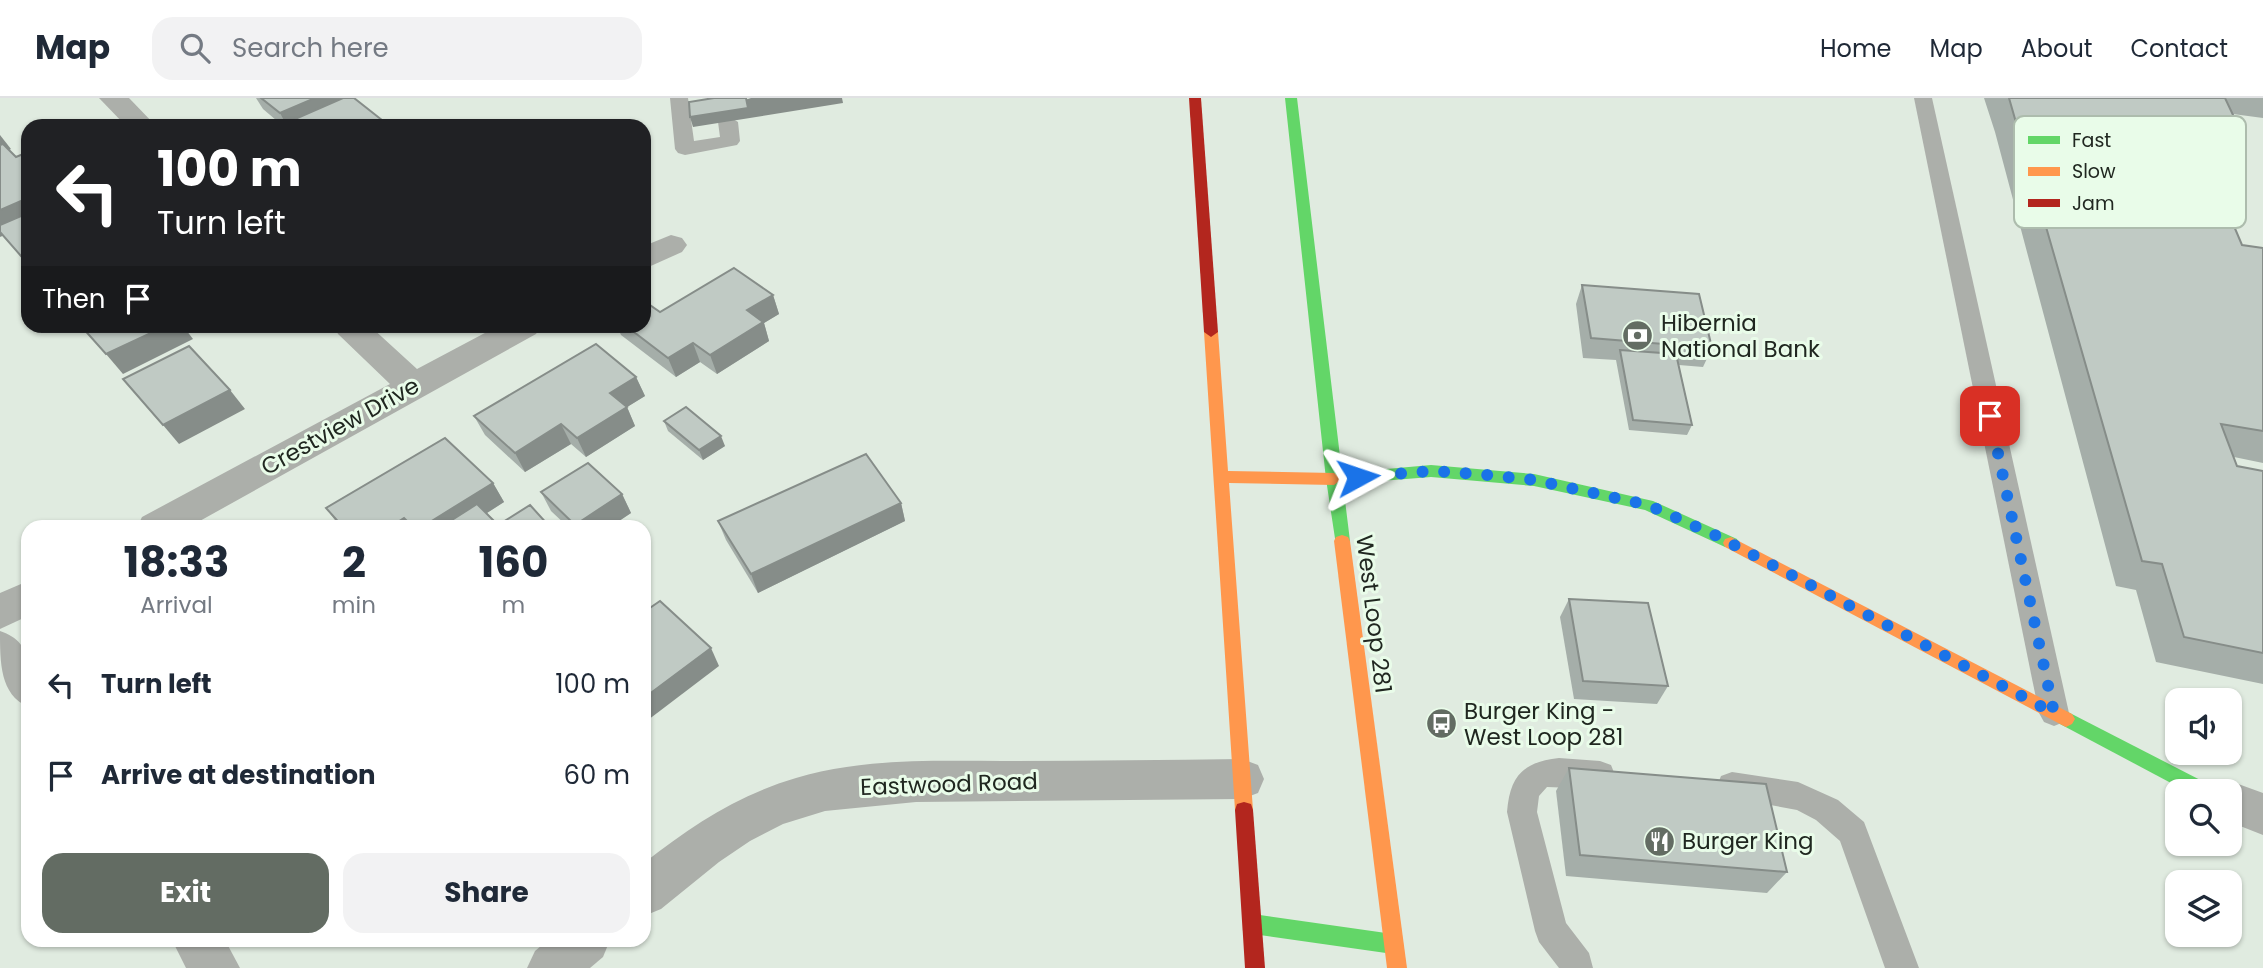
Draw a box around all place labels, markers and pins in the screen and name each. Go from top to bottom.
place label: Hibernia National Bank [1661,307,1820,365]
bank icon: Hibernia National Bank [1621,319,1655,353]
pin [1960,386,2020,446]
place label: Burger King - West Loop 281 [1464,695,1623,753]
bus stop icon: Burger King - West Loop 281 [1424,707,1458,741]
restaurant icon: Burger King [1642,824,1676,858]
place label: Burger King [1682,825,1814,857]

